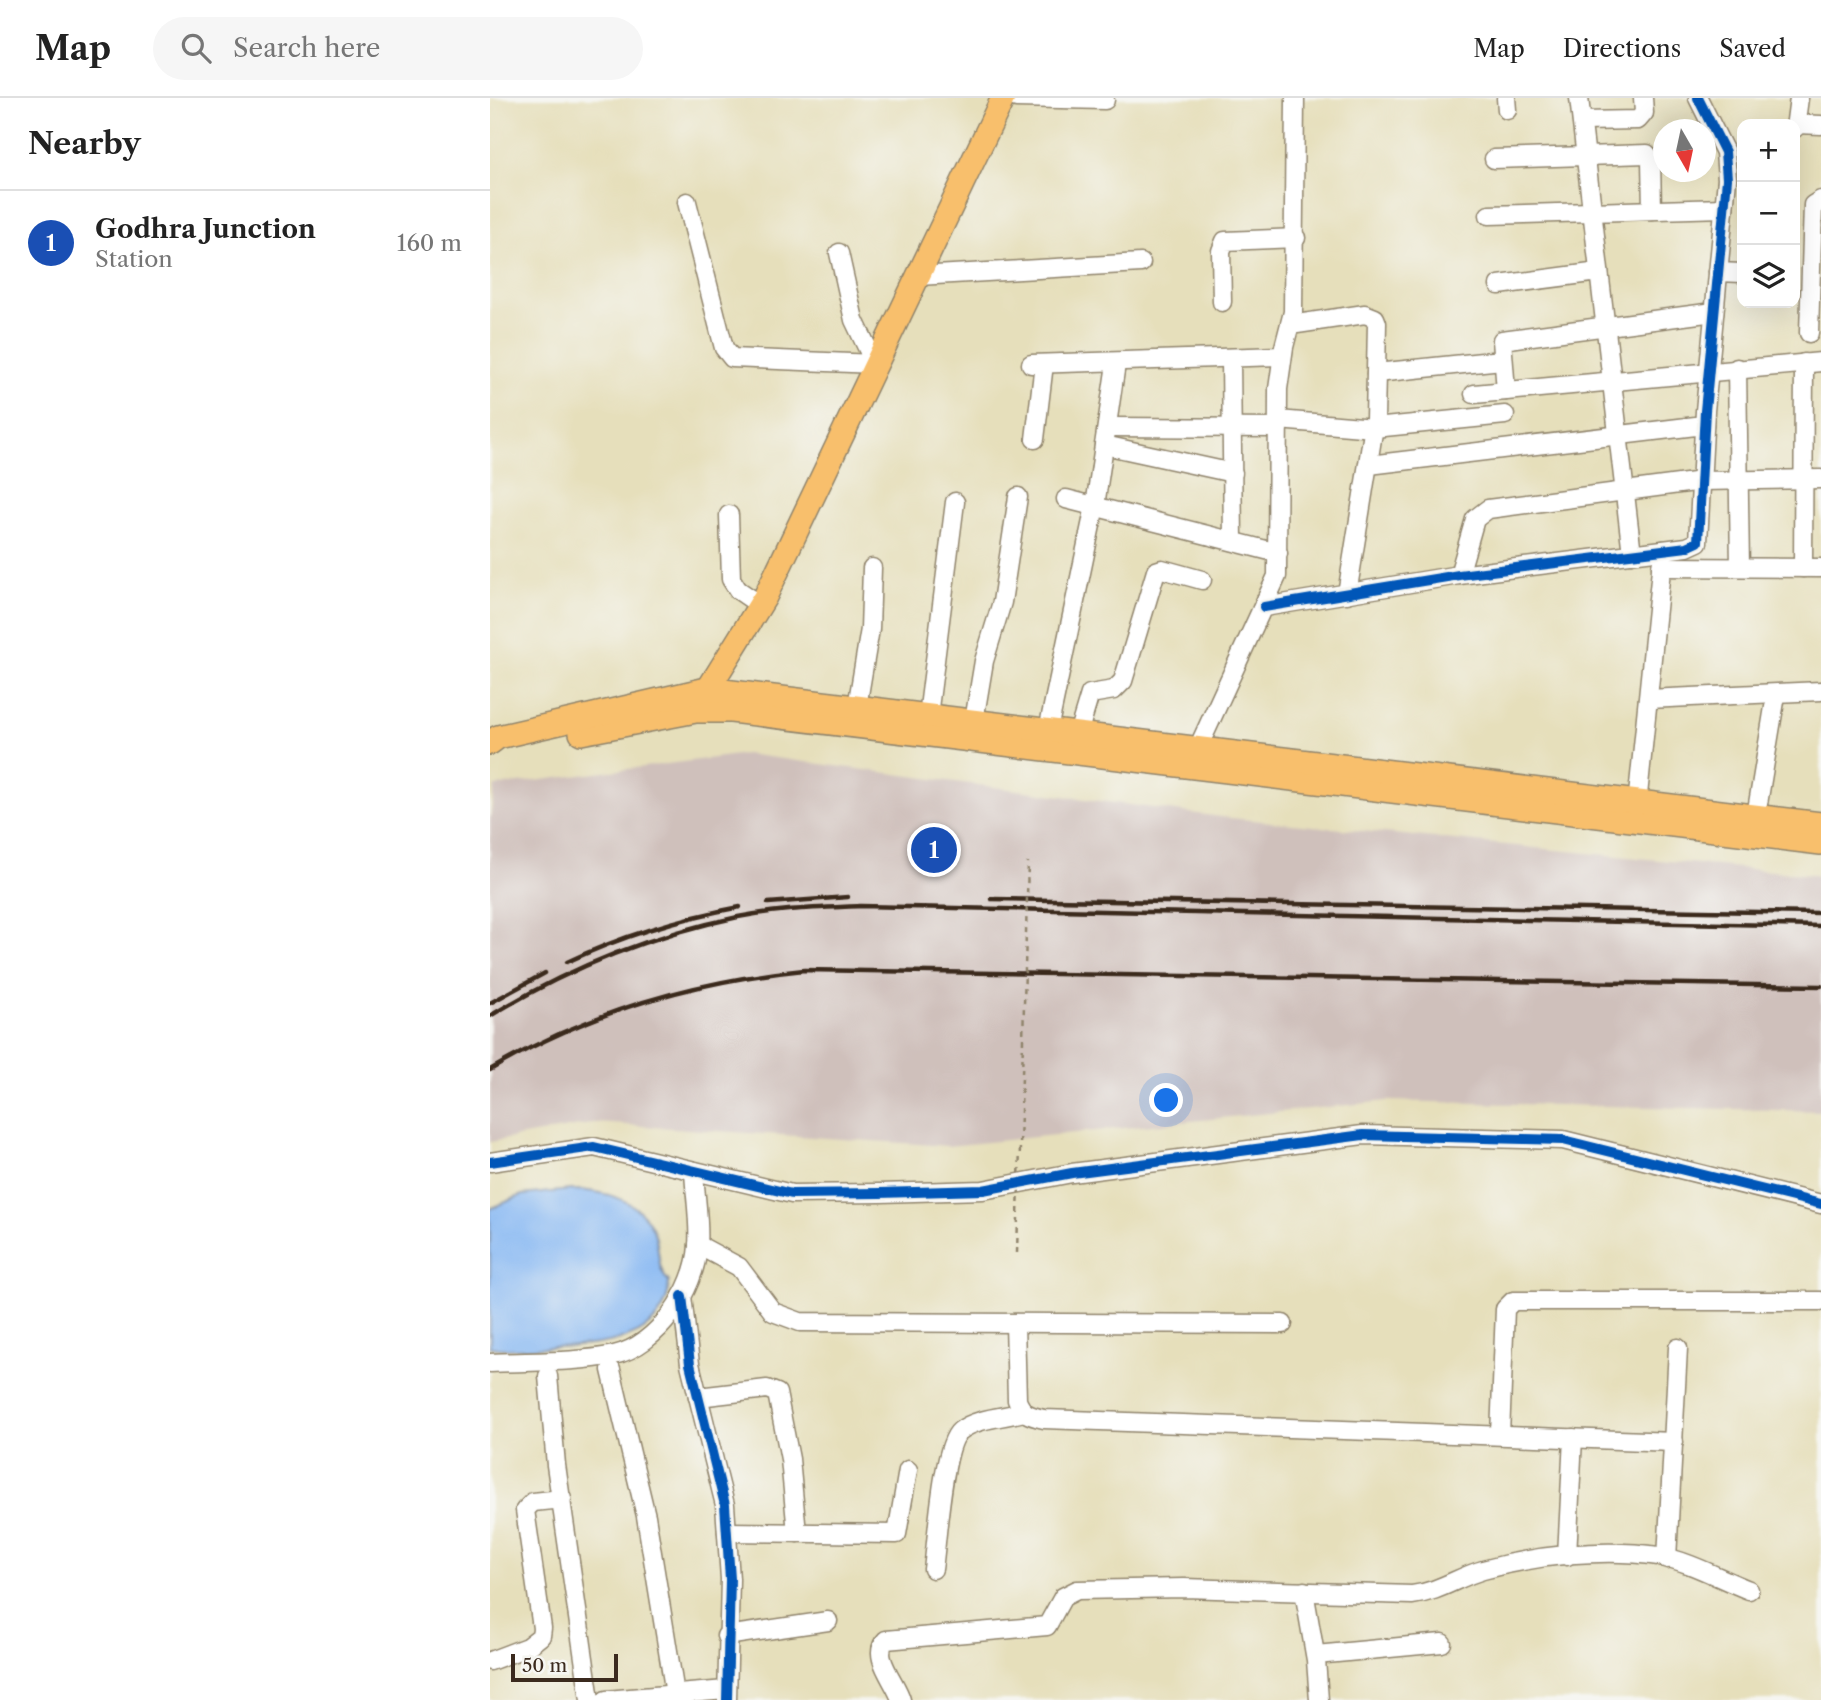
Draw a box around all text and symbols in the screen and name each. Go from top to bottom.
search box [153,17,643,80]
text: Map [35,28,111,69]
icon: search [177,29,215,67]
text: Search here [233,32,380,64]
text: Map [1473,34,1525,63]
text: Directions [1563,34,1681,63]
text: Saved [1719,34,1786,63]
north arrow [1653,119,1716,182]
map controls [1737,119,1800,308]
button: + [1737,119,1800,182]
text: Nearby [28,125,141,162]
button: − [1737,182,1800,245]
text: Godhra Junction [95,213,316,245]
text: 1 [46,229,56,257]
text: 160 m [397,229,462,257]
text: Station [95,245,173,273]
button: layers [1737,245,1800,308]
pin: 1 [911,824,957,876]
your location [1149,1083,1183,1117]
scale bar [511,1651,618,1683]
text: 50 m [522,1654,567,1677]

